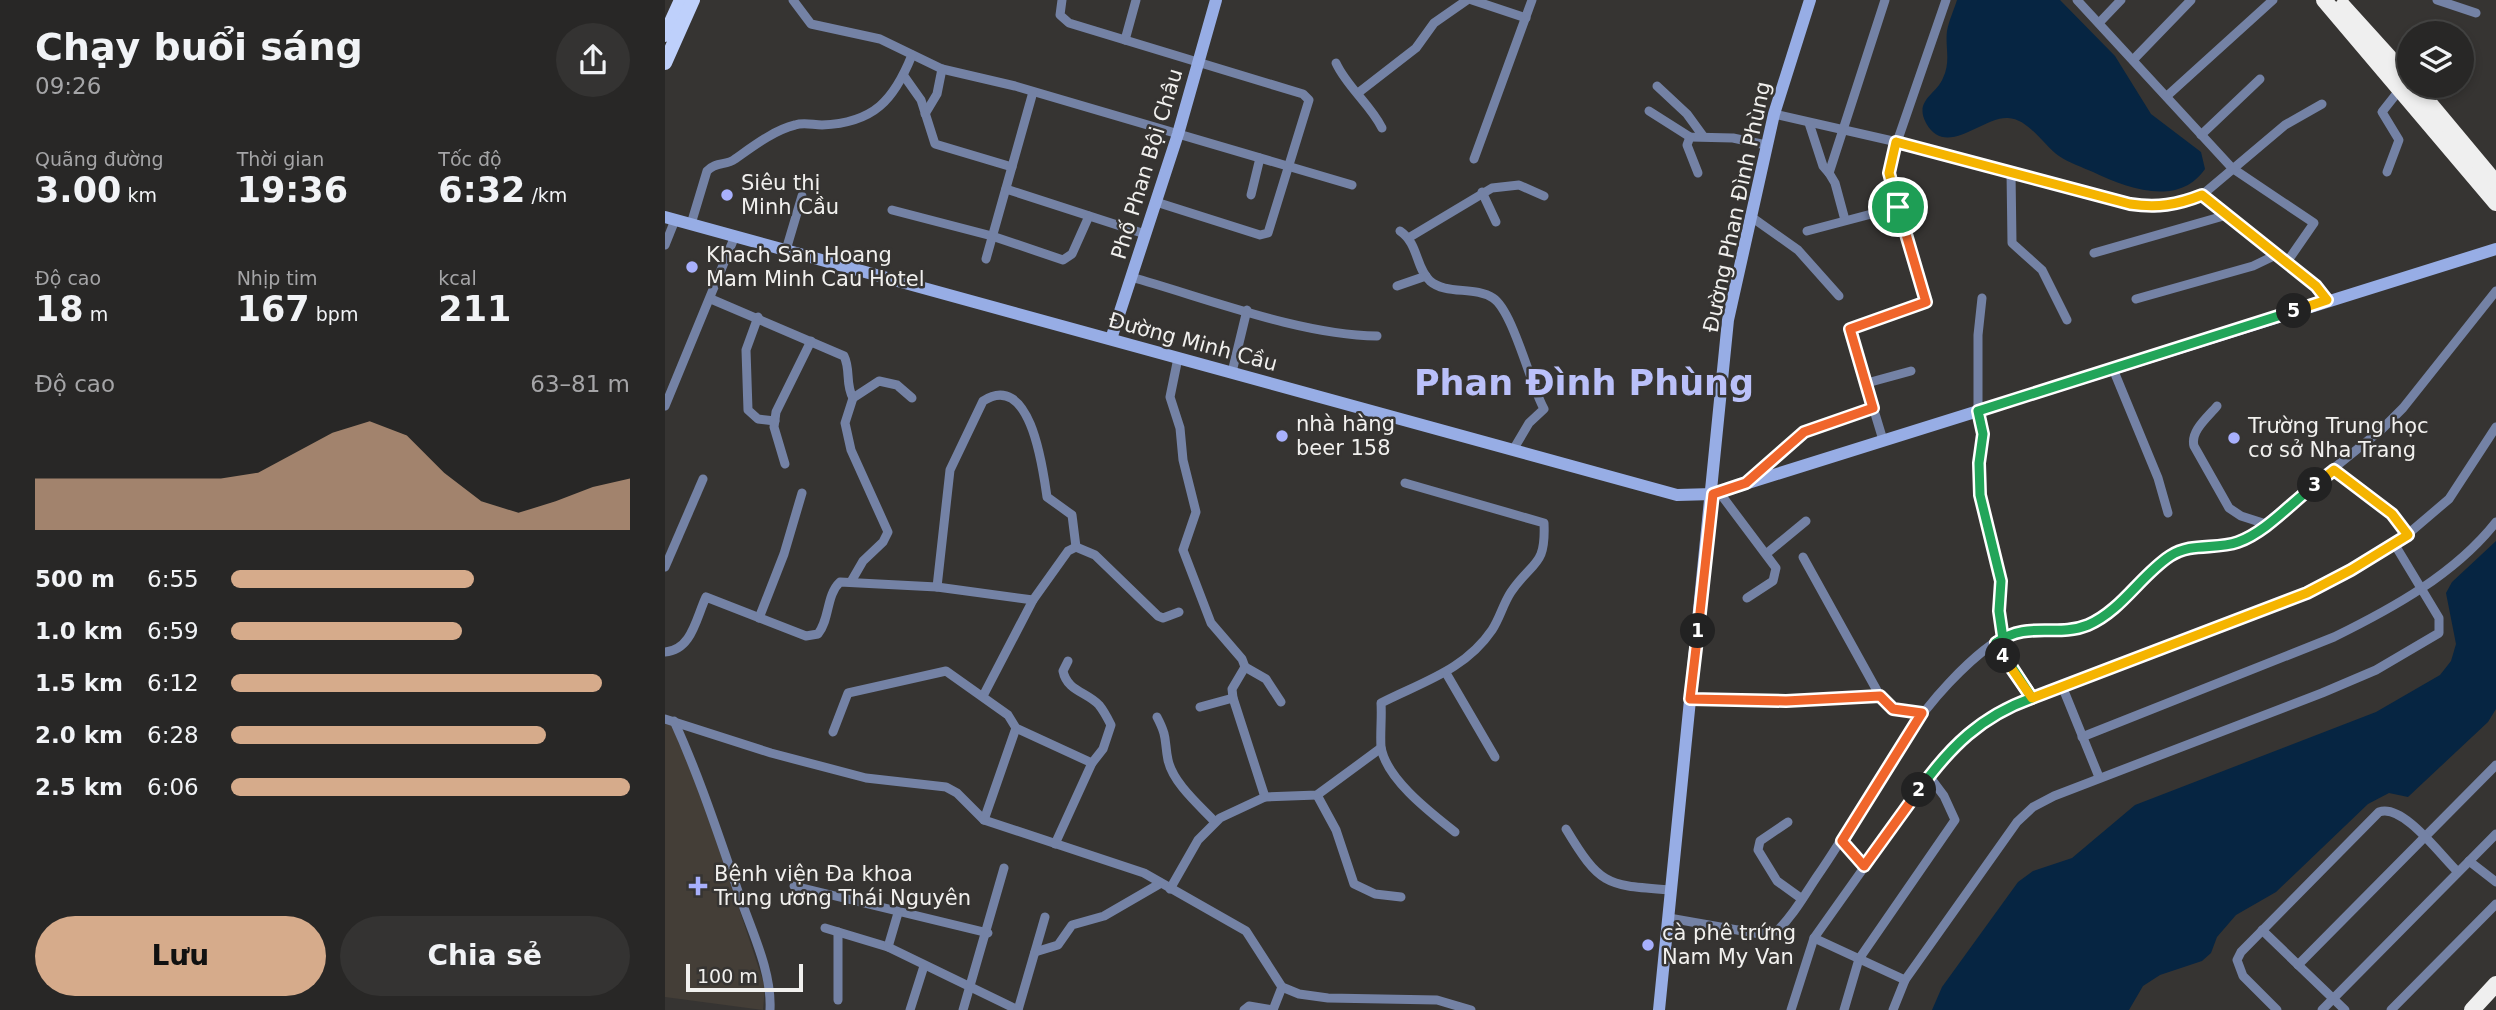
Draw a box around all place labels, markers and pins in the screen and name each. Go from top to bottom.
place label: Siêu thị Minh Cầu [741,171,839,219]
pin [1868,177,1928,237]
marker: Siêu thị Minh Cầu [719,187,735,203]
place label: Khach San Hoang Mam Minh Cau Hotel [706,243,925,291]
marker: Khach San Hoang Mam Minh Cau Hotel [684,259,700,275]
pin: 5 [2277,294,2311,328]
place label: nhà hàng beer 158 [1296,412,1395,460]
place label: Trường Trung học cơ sở Nha Trang [2247,414,2429,462]
marker: nhà hàng beer 158 [1274,428,1290,444]
marker: Trường Trung học cơ sở Nha Trang [2226,430,2242,446]
pin: 3 [2297,468,2333,503]
pin: 1 [1681,614,1715,648]
pin: 4 [1985,638,2021,674]
pin: 2 [1901,772,1937,808]
place label: Bệnh viện Đa khoa Trung ương Thái Nguyên [713,862,971,910]
marker: Bệnh viện Đa khoa Trung ương Thái Nguyên [688,876,708,896]
place label: cà phê trứng Nam My Van [1662,921,1796,969]
marker: cà phê trứng Nam My Van [1640,937,1656,953]

